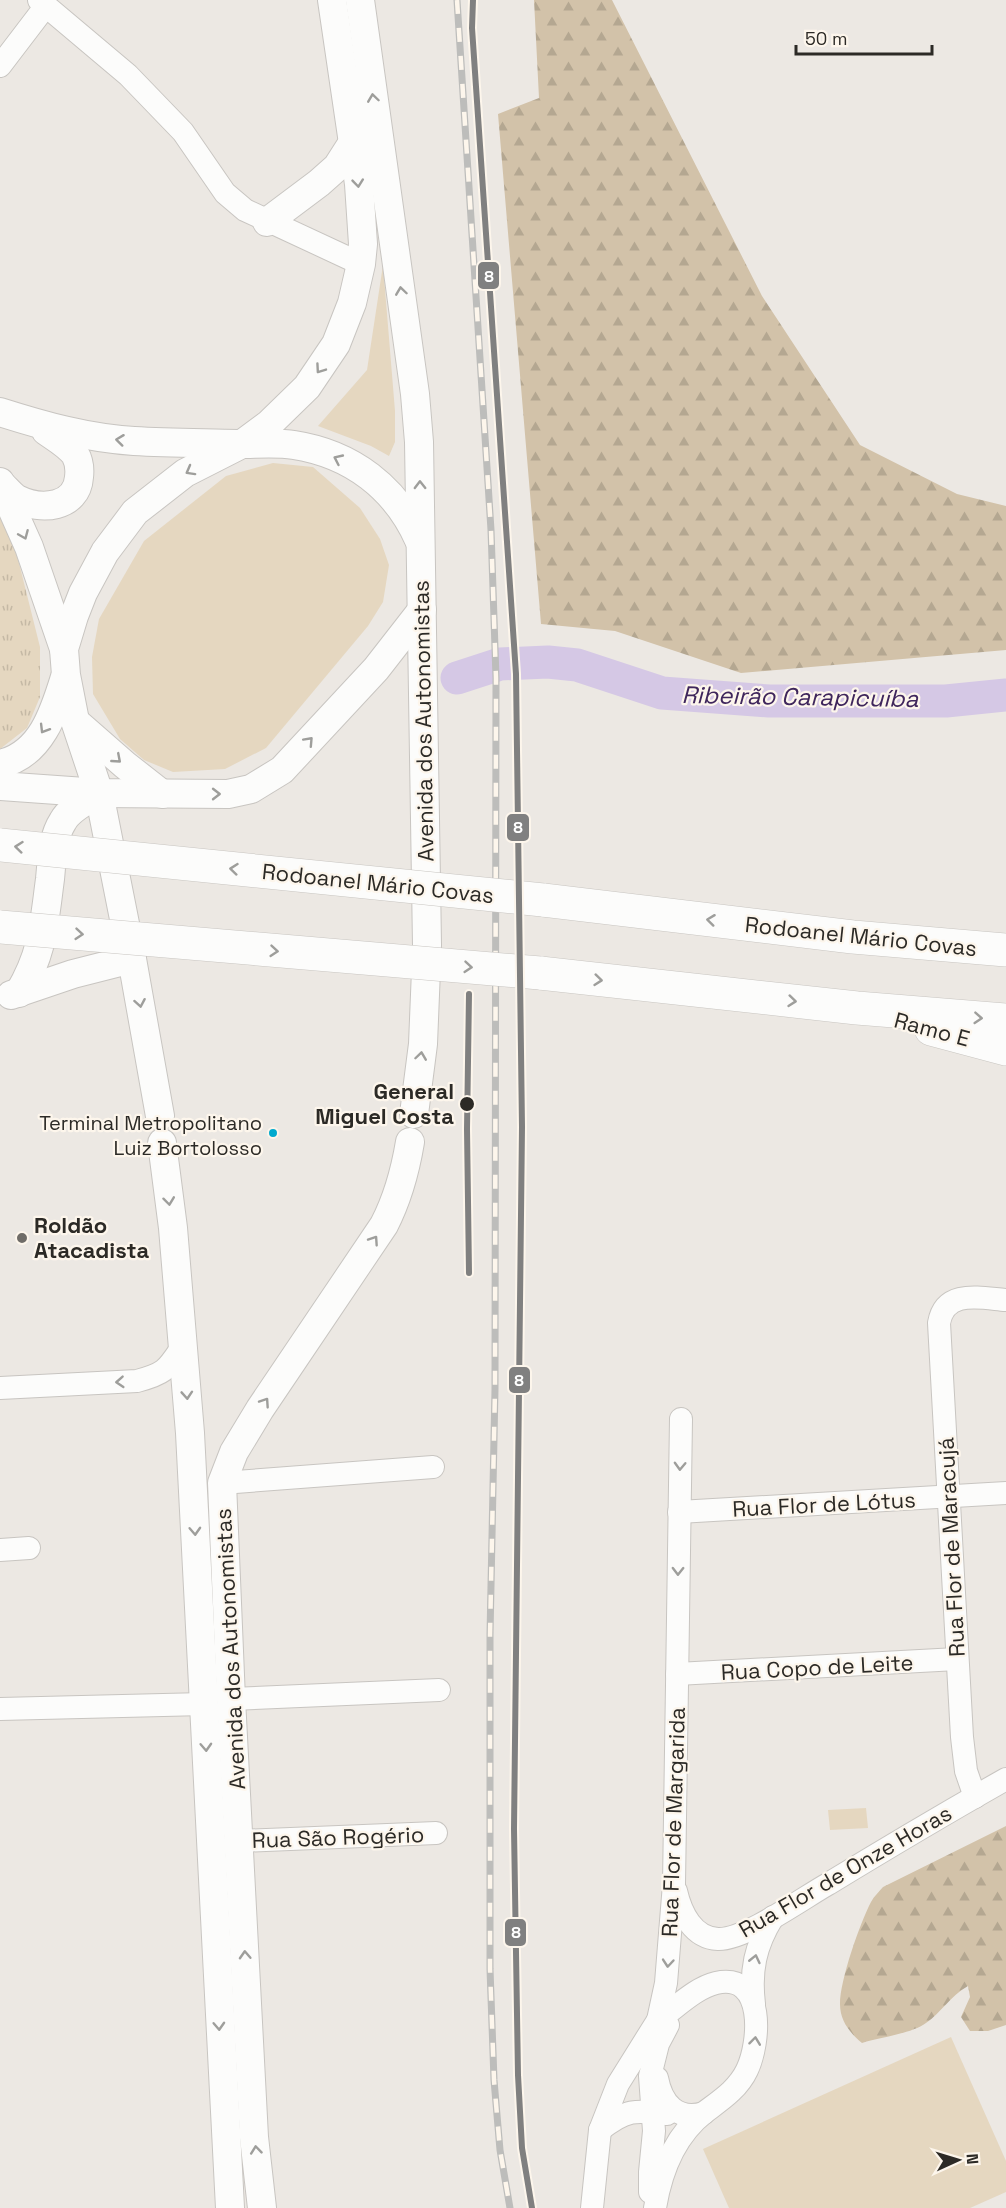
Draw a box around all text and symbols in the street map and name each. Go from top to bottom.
scale bar [796,18,932,56]
text: 50 m [805,27,847,50]
one-way arrow [368,93,380,102]
one-way arrow [351,178,364,187]
line badge: 8 [477,261,500,290]
text: 8 [484,266,494,287]
one-way arrow [395,286,407,295]
one-way arrow [316,362,327,373]
one-way arrow [116,434,125,446]
one-way arrow [334,454,345,466]
one-way arrow [186,464,196,475]
one-way arrow [414,480,427,489]
one-way arrow [17,529,29,540]
street label: Avenida dos Autonomistas [407,580,439,862]
water label: Ribeirão Carapicuíba [681,679,919,714]
one-way arrow [40,723,52,733]
one-way arrow [302,738,313,748]
one-way arrow [111,752,121,763]
one-way arrow [211,788,220,800]
line badge: 8 [506,813,530,842]
text: 8 [513,817,523,838]
one-way arrow [15,841,24,854]
street label: Rodoanel Mário Covas [261,857,495,909]
one-way arrow [230,863,239,876]
street label: Rodoanel Mário Covas [744,910,978,962]
one-way arrow [707,914,716,927]
one-way arrow [75,927,84,940]
one-way arrow [269,944,278,957]
one-way arrow [463,960,472,973]
one-way arrow [594,973,603,986]
one-way arrow [787,994,797,1007]
one-way arrow [133,998,146,1008]
street label: Ramo E [891,1006,973,1052]
one-way arrow [974,1011,983,1024]
one-way arrow [415,1051,427,1060]
place label: General Miguel Costa [315,1077,454,1130]
marker: General Miguel Costa [458,1095,476,1113]
place label: Terminal Metropolitano Luiz Bortolosso [39,1110,262,1161]
marker: Terminal Metropolitano Luiz Bortolosso [267,1127,279,1139]
one-way arrow [163,1196,175,1205]
place label: Roldão Atacadista [34,1211,150,1264]
marker: Roldão Atacadista [15,1231,29,1245]
one-way arrow [367,1236,378,1247]
line badge: 8 [508,1366,531,1394]
text: 8 [514,1370,524,1391]
one-way arrow [116,1375,125,1388]
one-way arrow [181,1390,194,1399]
one-way arrow [257,1398,269,1408]
street label: Rua Flor de Maracujá [931,1436,971,1658]
one-way arrow [674,1461,686,1470]
street label: Rua Flor de Lótus [732,1485,916,1523]
street label: Avenida dos Autonomistas [209,1508,251,1790]
one-way arrow [189,1527,202,1536]
one-way arrow [672,1566,684,1575]
street label: Rua Copo de Leite [720,1648,914,1686]
street label: Rua Flor de Margarida [655,1706,691,1938]
one-way arrow [200,1742,213,1751]
street label: Rua Flor de Onze Horas [733,1799,957,1943]
street label: Rua São Rogério [251,1820,425,1854]
line badge: 8 [504,1918,527,1947]
text: 8 [511,1922,521,1943]
one-way arrow [239,1951,252,1960]
one-way arrow [747,1954,760,1964]
one-way arrow [662,1959,675,1968]
one-way arrow [213,2021,226,2030]
one-way arrow [748,2036,761,2046]
north arrow [928,2130,988,2190]
one-way arrow [250,2145,263,2154]
text: N [962,2153,983,2165]

